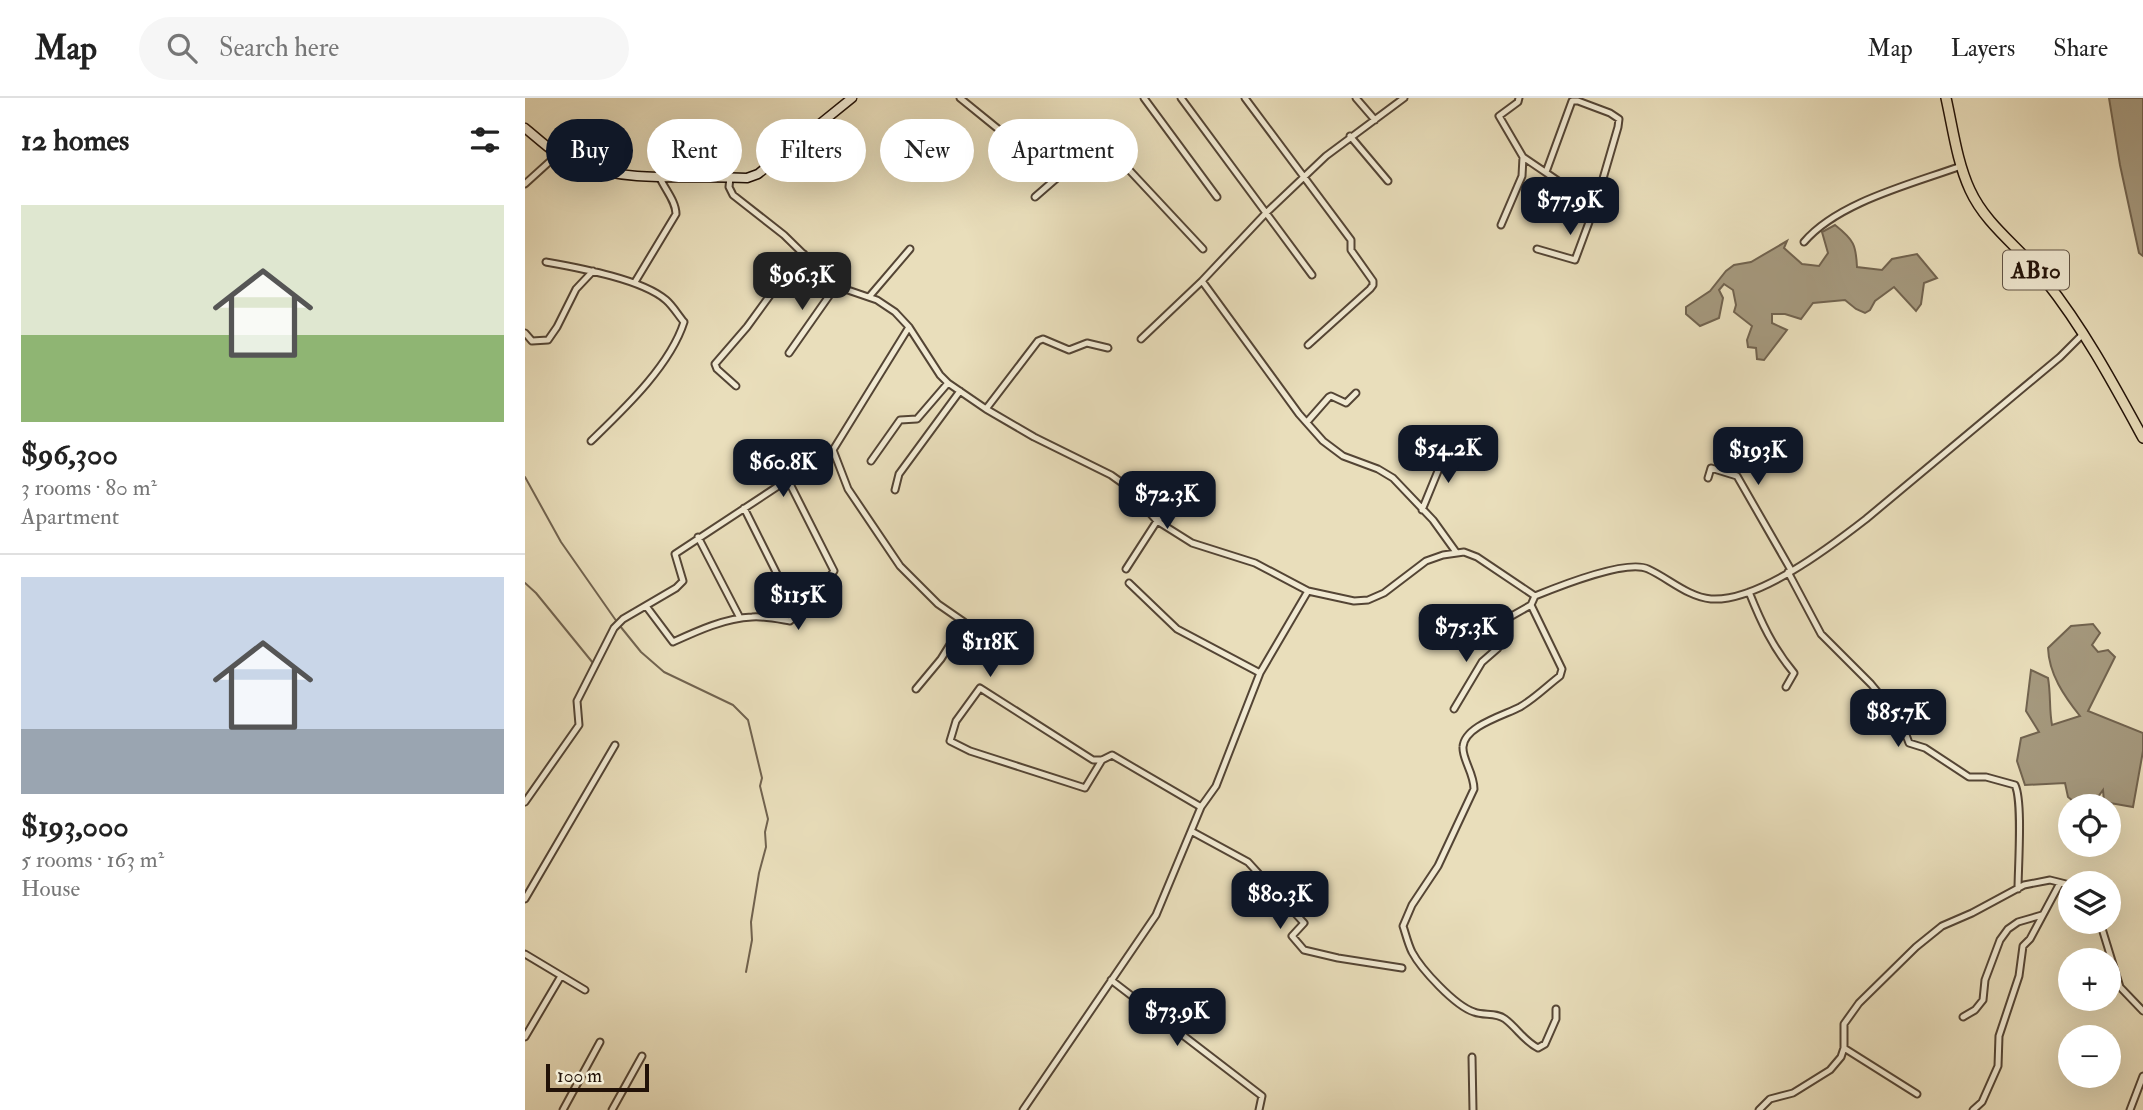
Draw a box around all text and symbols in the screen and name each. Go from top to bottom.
search box [139,17,629,80]
text: Map [35,28,97,69]
icon: search [163,29,201,67]
text: Search here [219,32,339,64]
text: Map [1868,33,1913,64]
text: Layers [1951,33,2015,64]
text: Share [2053,33,2108,64]
chip: Buy [546,119,633,182]
chip: Rent [647,119,742,182]
chip: Filters [756,119,866,182]
chip: New [880,119,974,182]
chip: Apartment [988,119,1138,182]
icon: filters [466,121,504,159]
text: 12 homes [21,122,129,159]
pin: $77.9K [1513,178,1627,237]
text: $77.9K [1537,185,1603,214]
icon: home [200,250,326,376]
road number: AB10 [2003,251,2069,290]
pin: $96.3K [745,252,859,312]
text: $96.3K [769,260,835,289]
pin: $54.2K [1391,426,1505,485]
pin: $193K [1709,428,1807,487]
text: $54.2K [1414,433,1482,462]
text: $193K [1729,435,1787,464]
text: $96,300 [21,436,118,473]
pin: $60.8K [726,440,840,499]
text: $60.8K [749,447,817,476]
pin: $72.3K [1110,472,1224,531]
text: 3 rooms · 80 m² [21,473,157,502]
text: $72.3K [1135,479,1199,508]
text: Apartment [21,502,119,531]
pin: $115K [749,573,847,632]
text: $115K [770,580,826,609]
pin: $75.3K [1409,604,1523,664]
text: $75.3K [1435,612,1497,641]
pin: $118K [941,620,1039,679]
icon: home [200,622,326,748]
text: $118K [962,627,1018,656]
pin: $85.7K [1841,690,1955,749]
text: $85.7K [1866,697,1930,726]
map controls [2058,794,2121,1088]
button: locate [2058,794,2121,857]
text: $193,000 [21,808,129,845]
text: 5 rooms · 163 m² [21,845,164,874]
button: layers [2058,871,2121,934]
pin: $80.3K [1223,872,1337,931]
text: House [21,874,80,903]
text: $80.3K [1248,879,1312,908]
button: + [2058,948,2121,1011]
pin: $73.9K [1120,988,1234,1048]
text: $73.9K [1145,996,1209,1025]
button: − [2058,1025,2121,1088]
scale bar [546,1061,649,1093]
text: 100 m [557,1064,602,1088]

